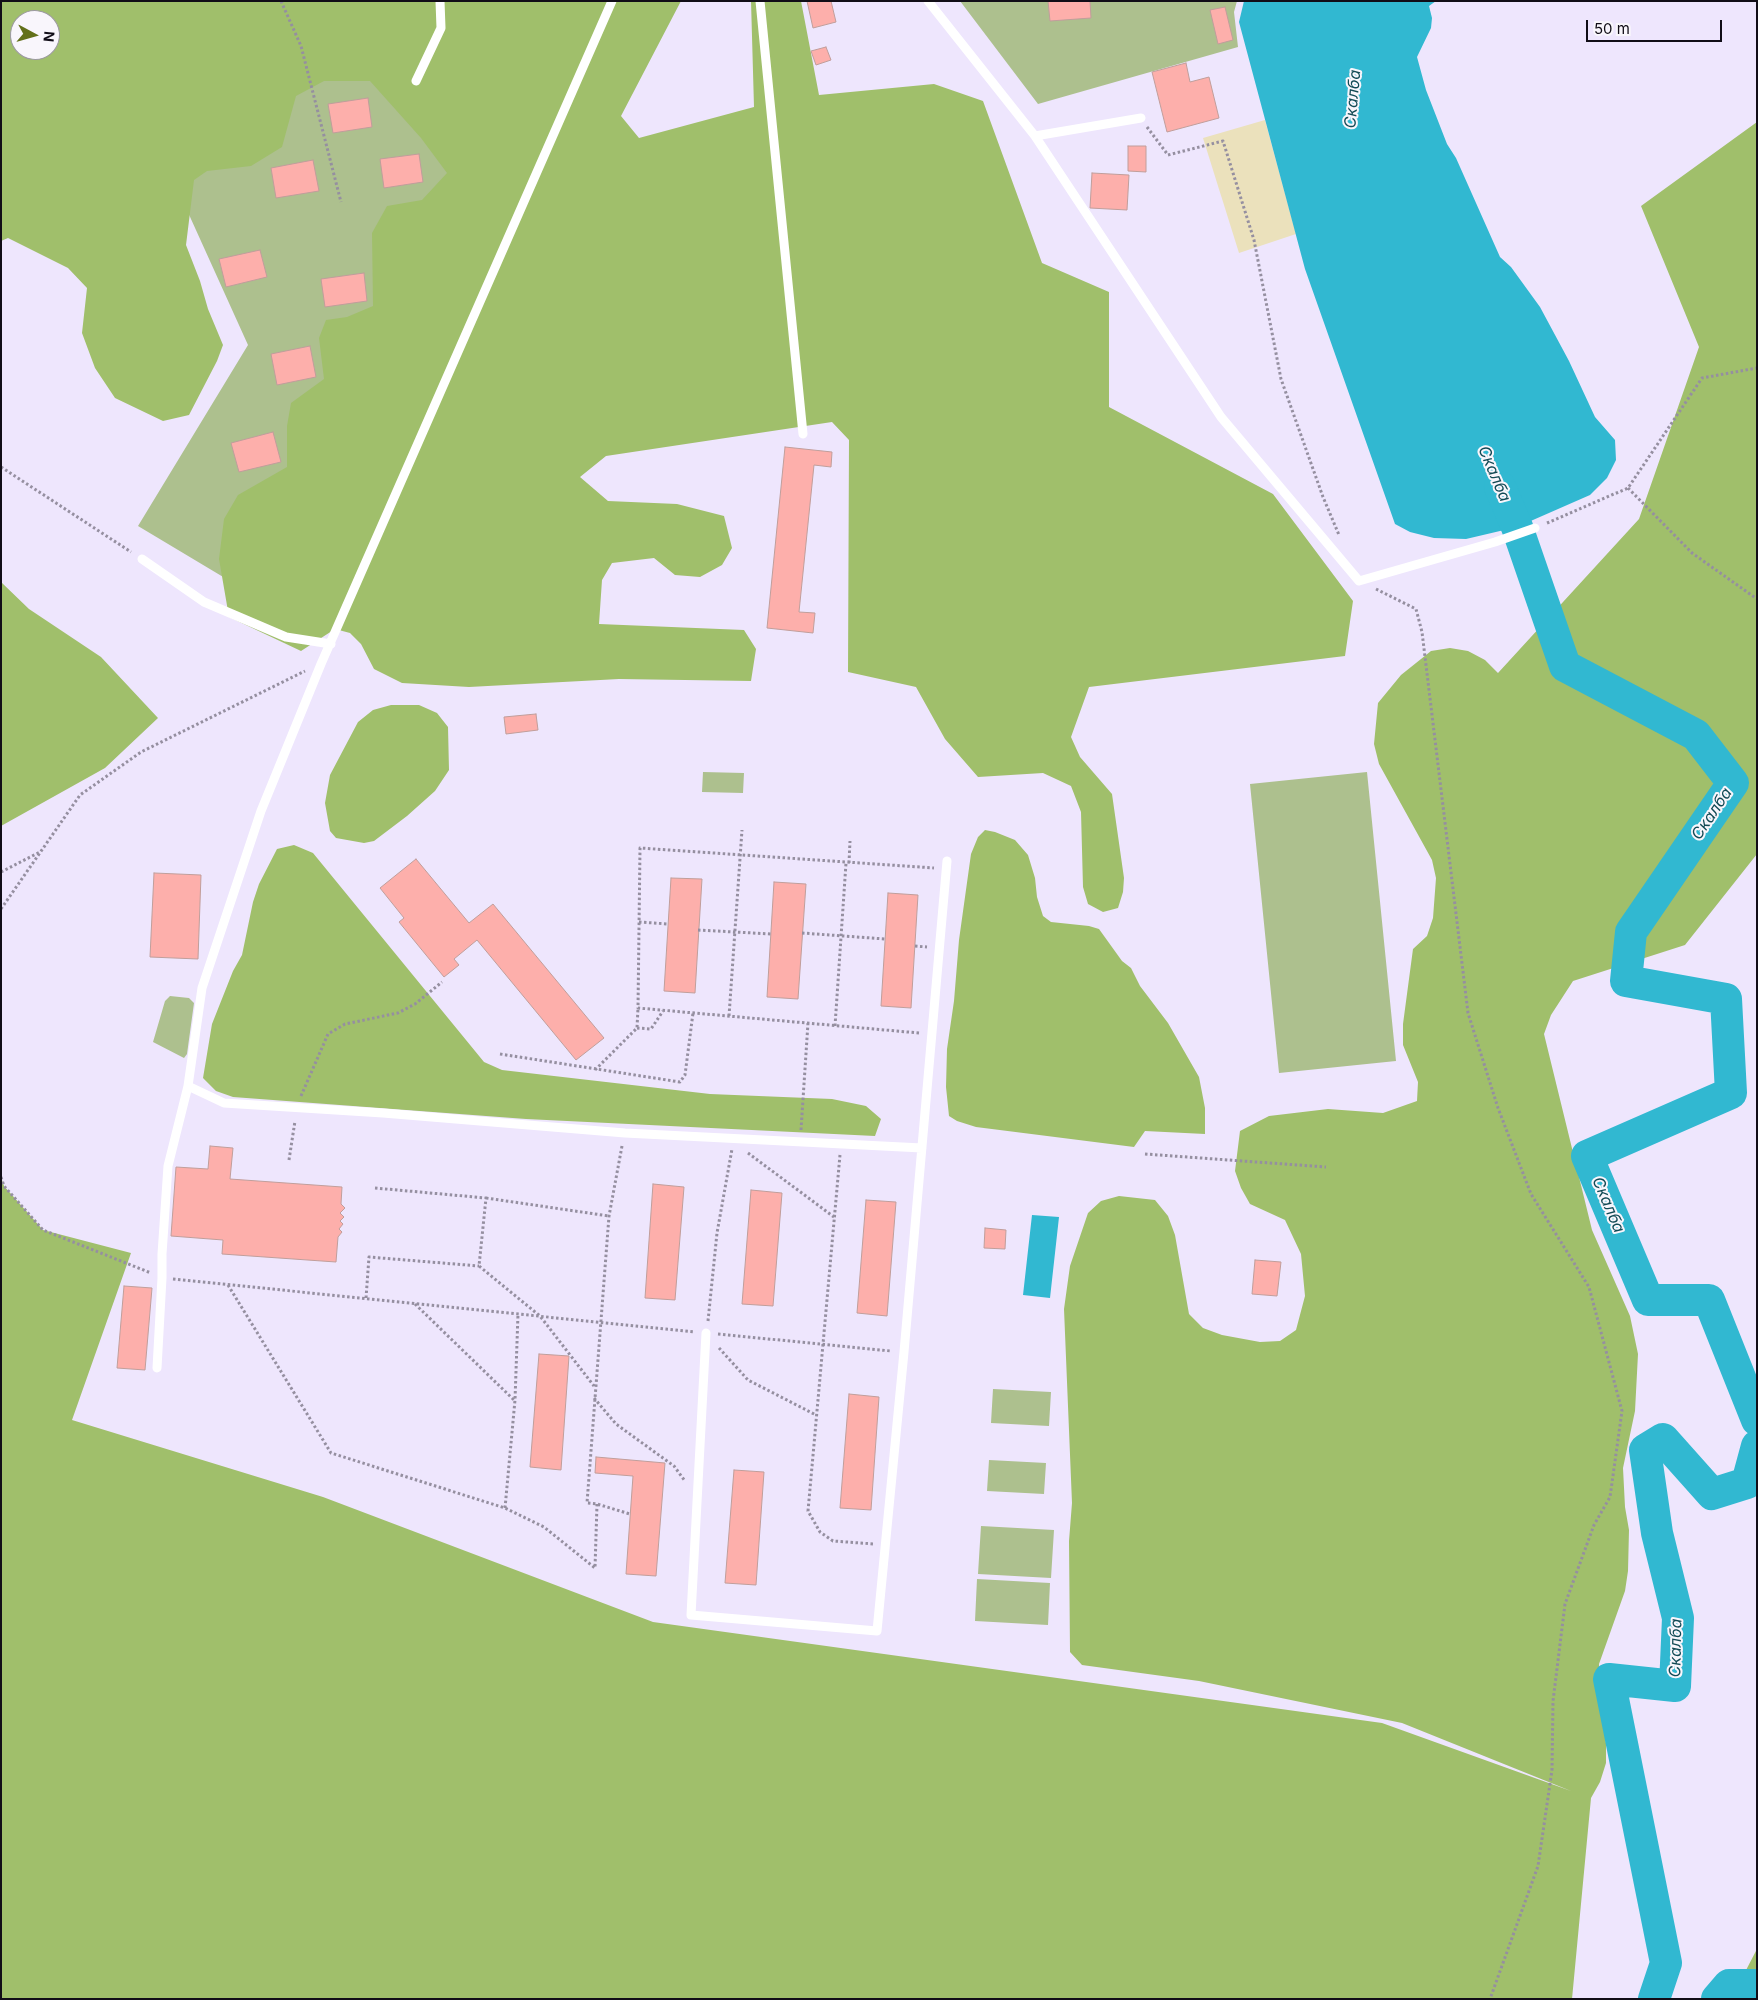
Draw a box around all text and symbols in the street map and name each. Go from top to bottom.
north arrow [10,10,60,60]
scale bar [1588,10,1724,42]
text: 50 m [1594,19,1630,38]
text: N [40,30,58,43]
water label: Скалба [1341,69,1365,129]
water label: Скалба [1474,443,1514,505]
water label: Скалба [1688,784,1736,844]
water label: Скалба [1588,1174,1628,1236]
water label: Скалба [1666,1618,1686,1678]

